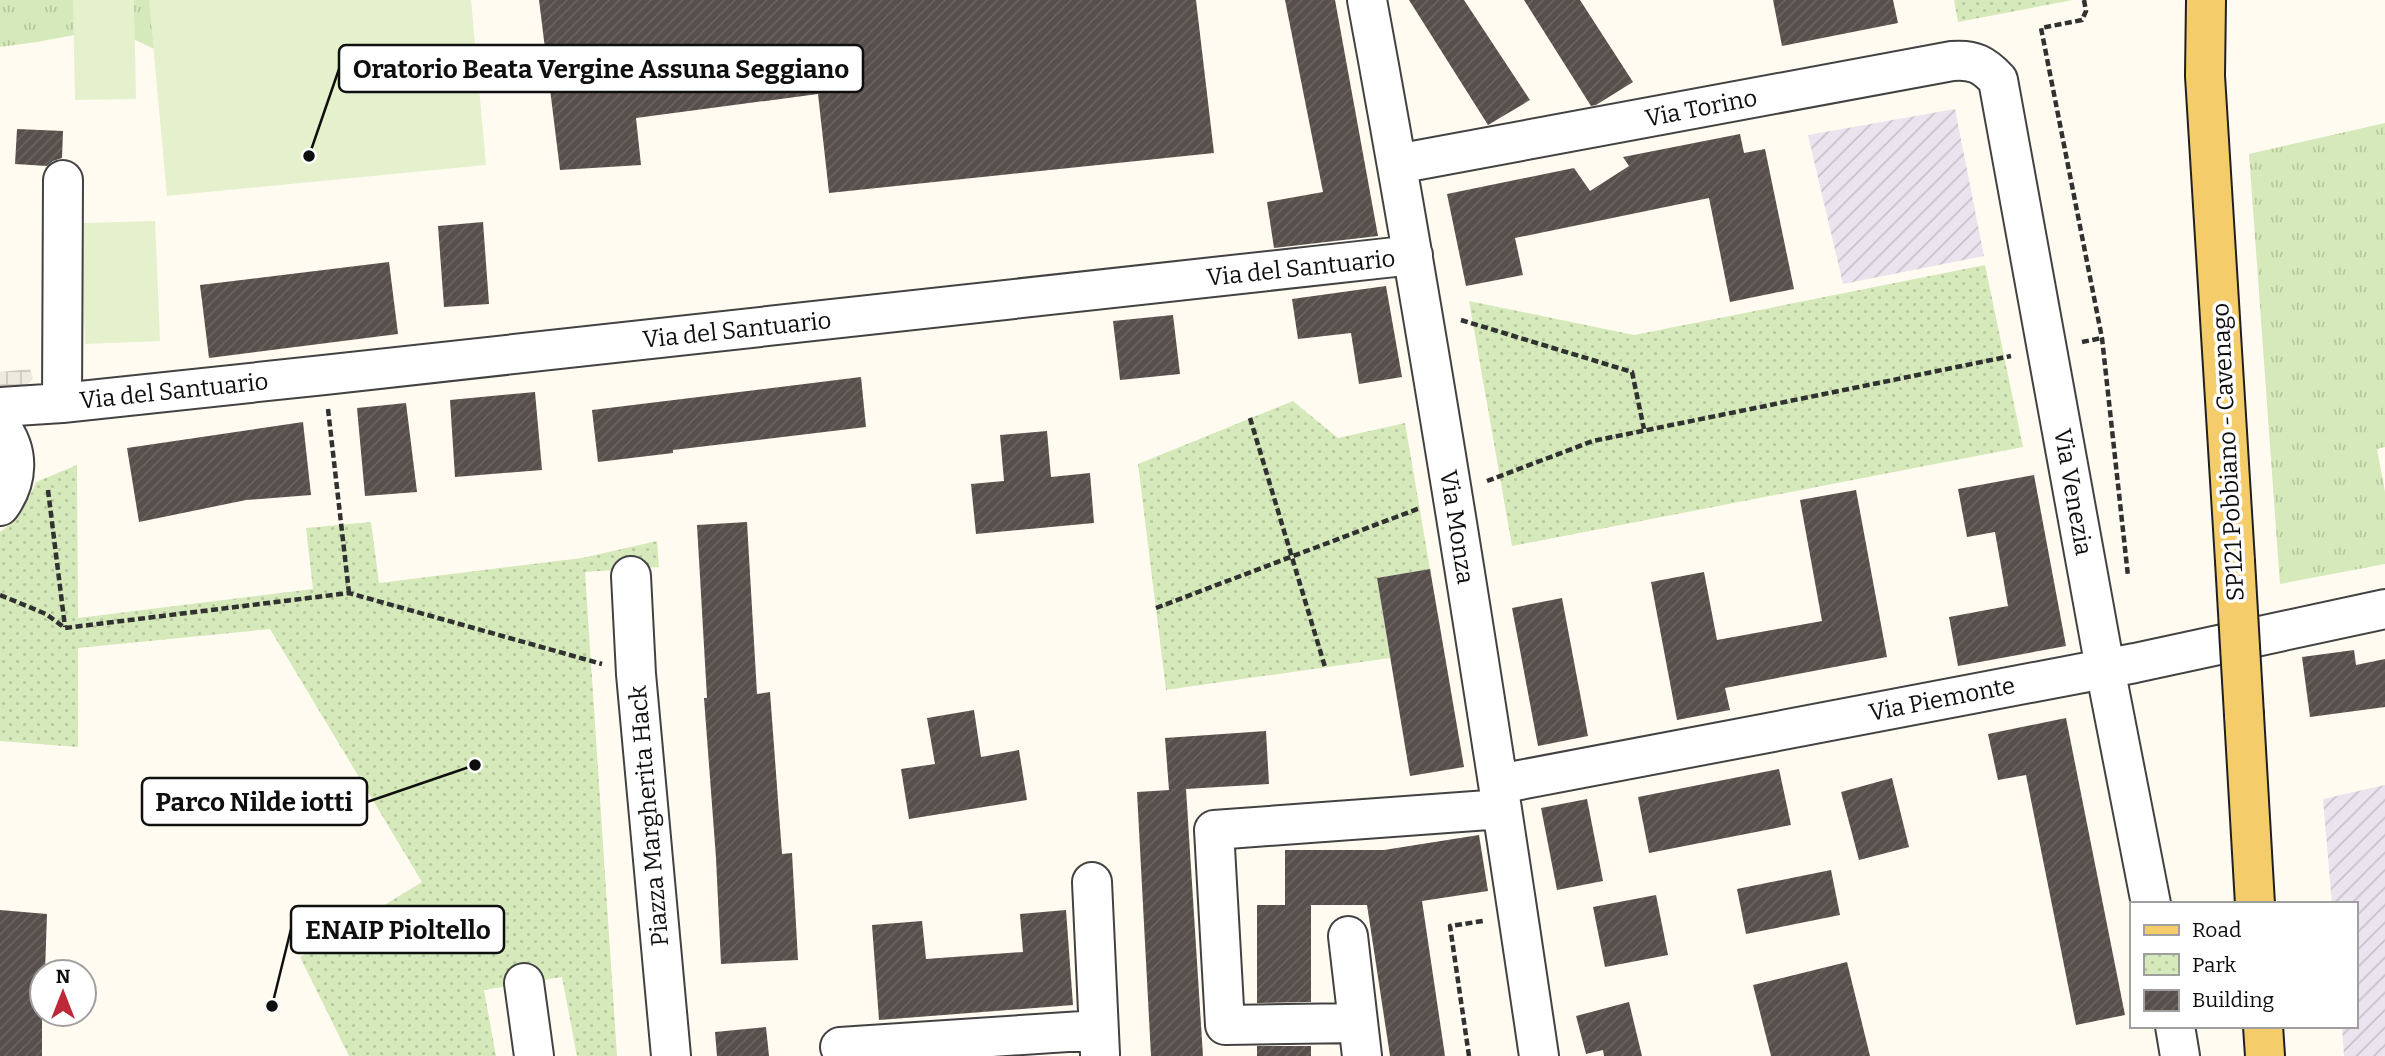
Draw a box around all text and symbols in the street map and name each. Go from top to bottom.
callout: Oratorio Beata Vergine Assuna Seggiano [339,45,863,92]
text: Oratorio Beata Vergine Assuna Seggiano [353,54,849,85]
street label: Via Torino [1643,83,1759,133]
street label: Via del Santuario [1205,244,1397,292]
street label: SP121 Pobbiano - Cavenago [2206,302,2250,602]
street label: Via del Santuario [641,306,833,354]
street label: Via del Santuario [78,367,270,415]
street label: Via Venezia [2048,426,2098,558]
street label: Via Monza [1434,468,1480,586]
street label: Via Piemonte [1867,671,2017,727]
street label: Piazza Margherita Hack [624,684,674,948]
callout: Parco Nilde iotti [142,778,367,825]
text: Parco Nilde iotti [155,787,353,818]
legend [2130,902,2357,1028]
callout: ENAIP Pioltello [291,906,504,953]
text: ENAIP Pioltello [305,915,491,946]
text: Road [2192,917,2241,943]
text: Park [2192,952,2236,978]
north arrow [28,958,98,1028]
text: N [56,965,71,988]
text: Building [2192,987,2275,1013]

